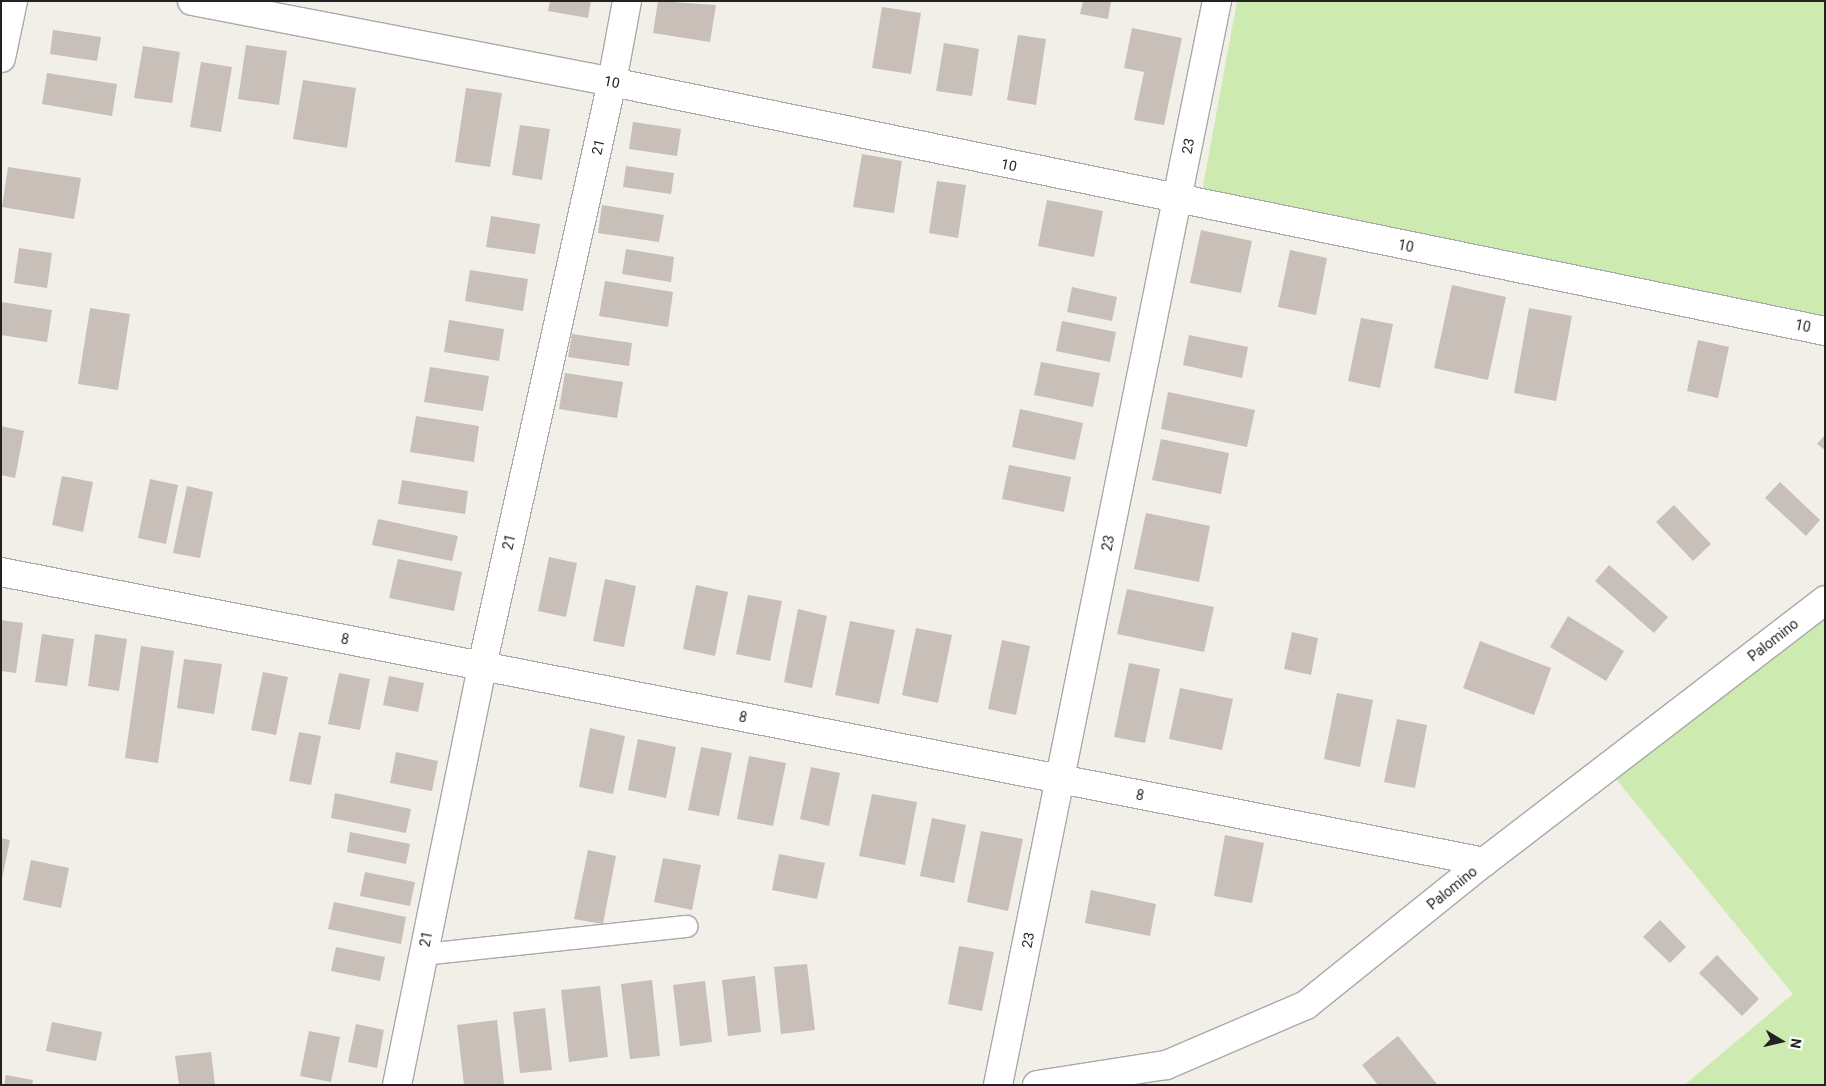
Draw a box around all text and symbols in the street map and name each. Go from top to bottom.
street label: 10 [603,72,621,92]
street label: 21 [588,137,608,157]
street label: 23 [1178,137,1198,155]
street label: 10 [1000,155,1018,175]
street label: 10 [1397,236,1415,256]
street label: 10 [1794,316,1812,336]
street label: 21 [499,532,519,552]
street label: 23 [1098,534,1118,552]
street label: Palomino [1745,615,1801,665]
street label: 8 [340,630,350,648]
street label: 8 [738,708,748,726]
street label: 8 [1135,786,1145,804]
street label: Palomino [1424,863,1480,913]
street label: 21 [416,930,436,948]
street label: 23 [1018,931,1038,949]
north arrow [1756,1016,1806,1066]
text: N [1787,1037,1804,1049]

